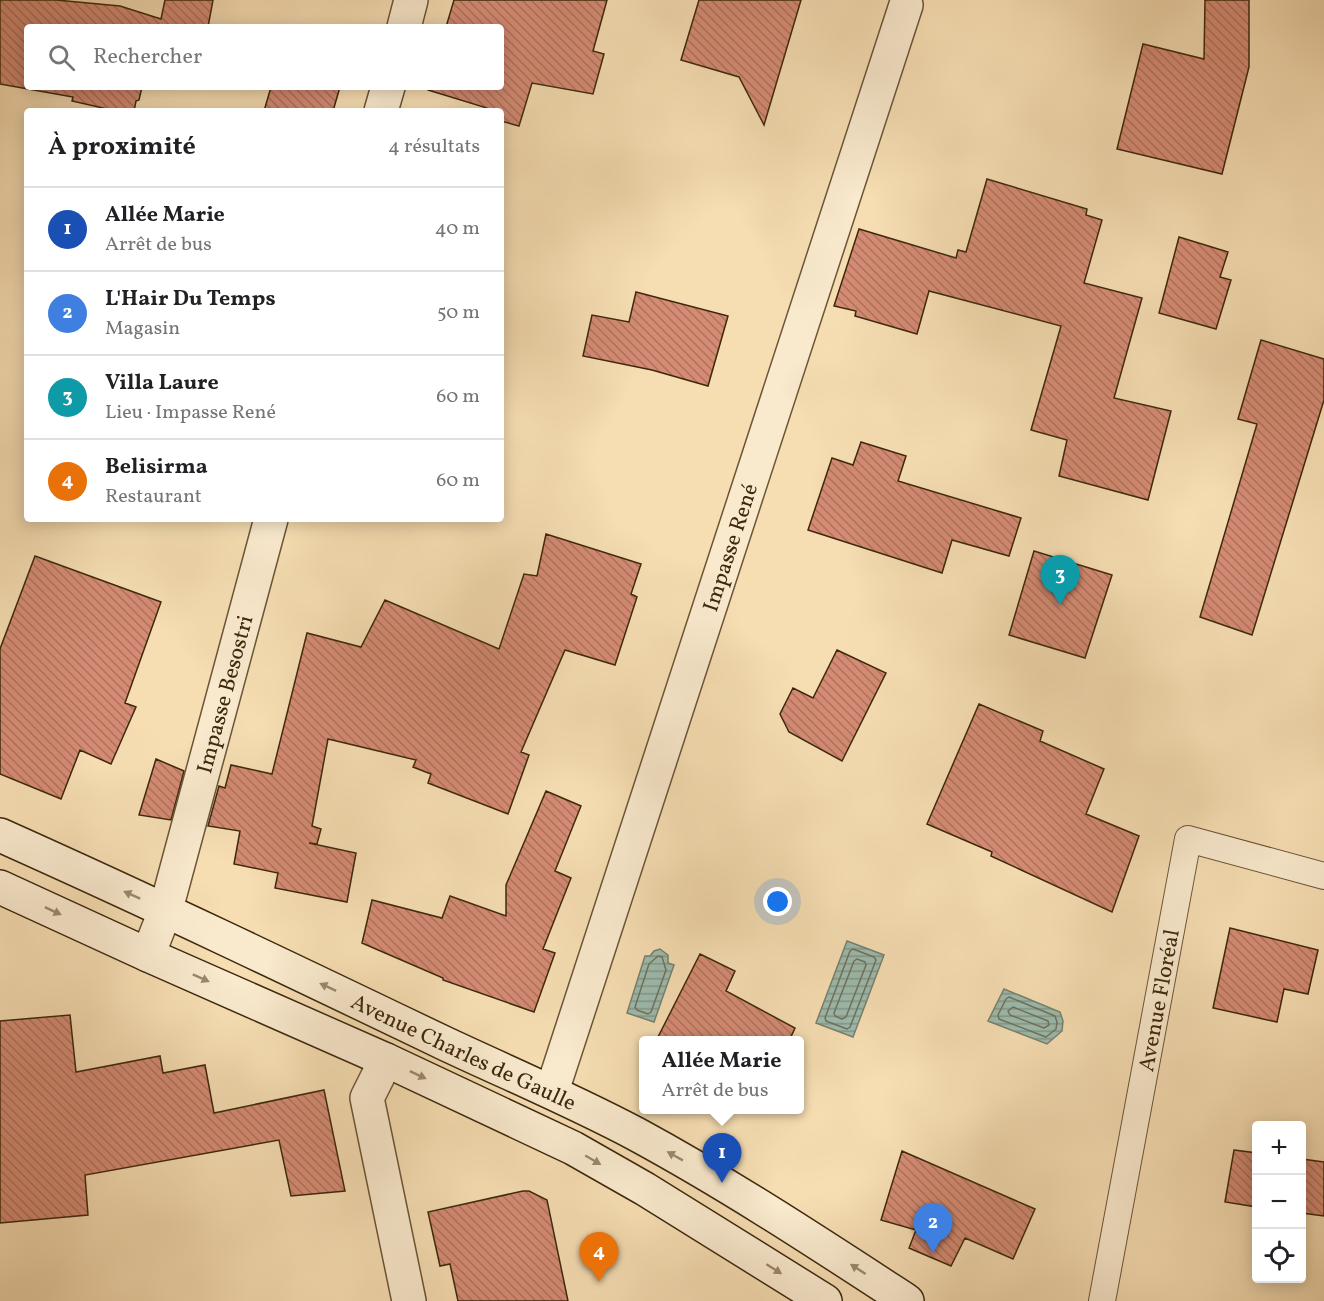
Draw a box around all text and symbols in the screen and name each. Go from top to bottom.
search box [24,24,504,90]
icon: search [45,41,78,74]
text: Rechercher [93,42,202,73]
text: À proximité [48,129,196,165]
text: 4 résultats [388,133,480,161]
text: Allée Marie [105,200,225,231]
text: 1 [63,215,72,243]
text: 40 m [435,215,480,243]
text: Arrêt de bus [105,231,212,259]
text: L'Hair Du Temps [105,284,276,315]
text: 2 [62,299,73,327]
text: 50 m [437,299,480,327]
text: Magasin [105,315,180,343]
text: Villa Laure [105,368,219,399]
text: 3 [62,383,73,411]
text: 60 m [436,383,480,411]
text: Lieu · Impasse René [105,399,276,427]
text: Belisirma [105,452,208,483]
text: 4 [61,467,74,495]
text: 60 m [436,467,480,495]
street label: Impasse René [696,480,767,616]
text: Restaurant [105,483,202,511]
pin: 3 [1040,556,1080,605]
street label: Impasse Besostri [190,612,262,777]
your location [763,887,792,916]
one-way arrow [124,890,141,899]
one-way arrow [45,907,62,916]
street label: Avenue Floréal [1132,927,1189,1074]
one-way arrow [193,974,210,983]
one-way arrow [319,982,336,991]
street label: Avenue Charles de Gaulle [345,988,581,1120]
popup [639,1036,804,1114]
text: Allée Marie [662,1046,781,1077]
one-way arrow [409,1070,426,1079]
text: Arrêt de bus [662,1077,768,1105]
map controls [1252,1121,1306,1283]
button: + [1252,1121,1306,1175]
pin: 1 [702,1134,742,1183]
one-way arrow [666,1151,683,1161]
one-way arrow [585,1154,601,1165]
button: − [1252,1175,1306,1229]
pin: 2 [914,1204,952,1253]
button: locate [1252,1229,1306,1283]
pin: 4 [580,1232,618,1282]
one-way arrow [766,1264,782,1275]
one-way arrow [850,1264,866,1275]

